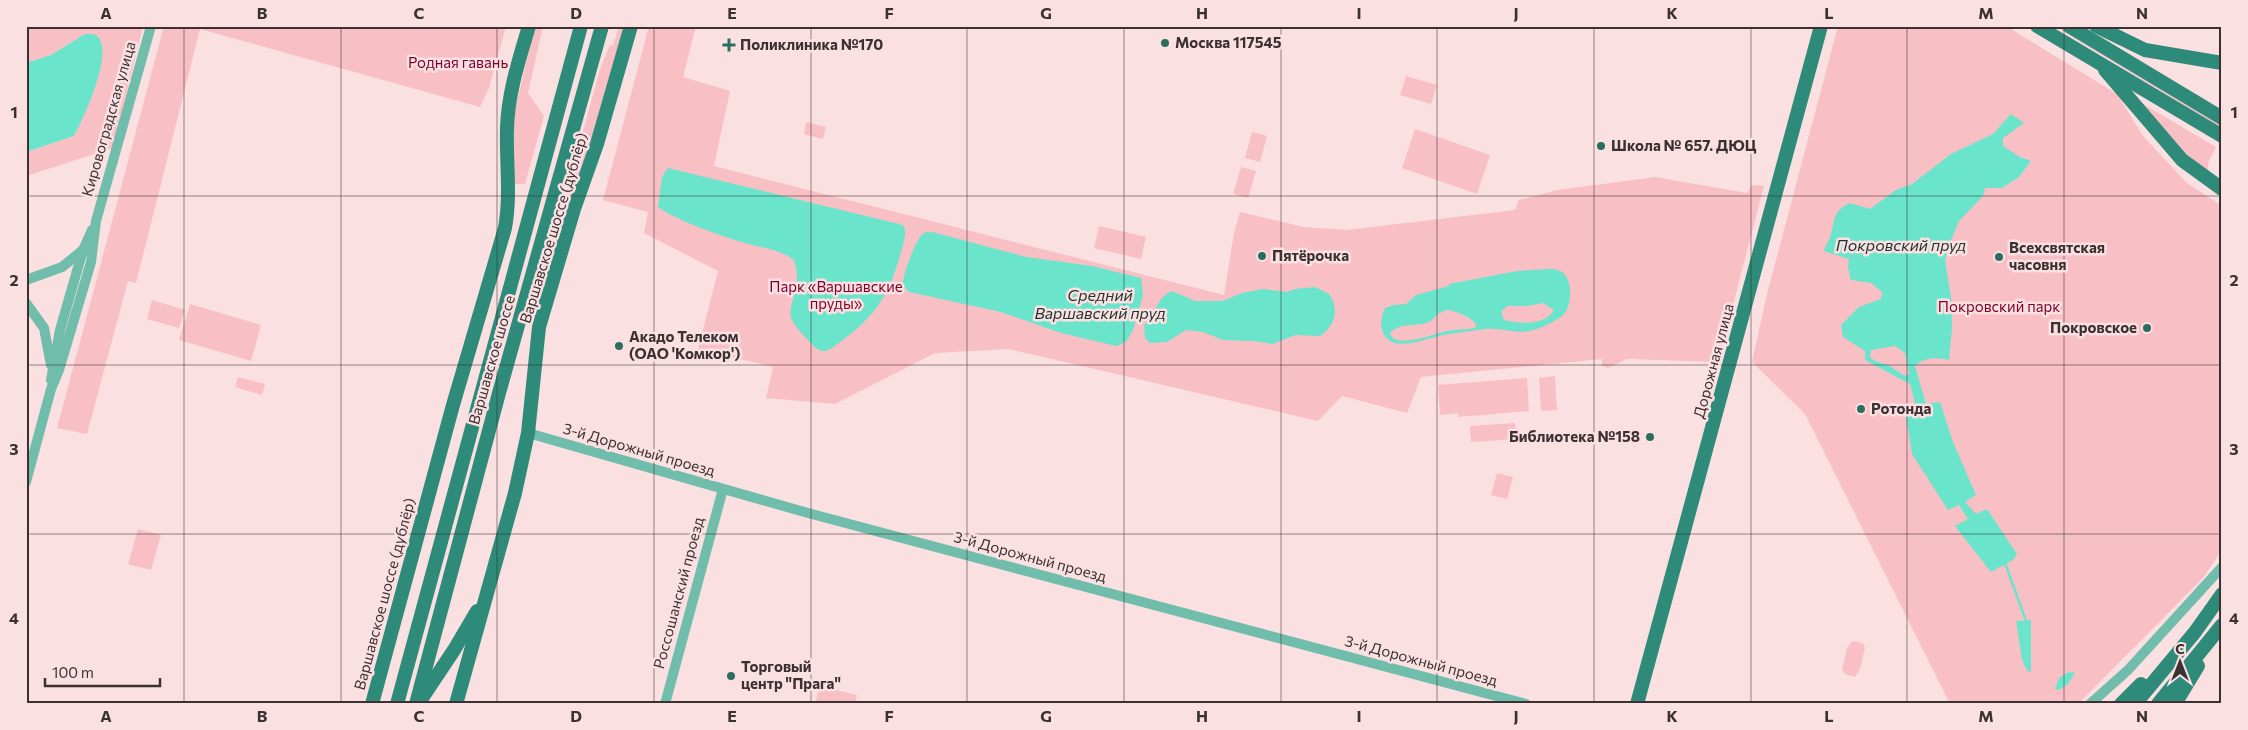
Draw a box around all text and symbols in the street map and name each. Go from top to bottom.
text: A [100,3,112,22]
text: B [257,3,268,22]
text: C [414,3,425,22]
text: D [570,3,582,22]
text: E [727,3,737,22]
text: F [884,3,894,22]
text: G [1040,3,1052,22]
text: H [1196,3,1208,22]
text: I [1356,3,1362,22]
text: J [1513,3,1519,22]
text: K [1666,3,1678,22]
text: L [1824,3,1834,22]
text: M [1978,3,1994,22]
text: N [2136,3,2148,22]
place label: Москва 117545 [1175,33,1282,51]
place label: Поликлиника №170 [740,35,883,53]
marker: Москва 117545 [1159,37,1171,49]
marker: Поликлиника №170 [722,38,736,52]
street label: Кировоградская улица [77,39,139,198]
park label: Родная гавань [408,53,508,71]
text: 1 [10,102,18,121]
text: 1 [2230,102,2238,121]
street label: Варшавское шоссе (дублёр) [515,130,591,325]
place label: Школа № 657. ДЮЦ [1611,136,1757,154]
marker: Школа № 657. ДЮЦ [1595,140,1607,152]
water label: Покровский пруд [1836,235,1966,254]
place label: Всехсвятская часовня [2009,238,2105,273]
place label: Пятёрочка [1272,246,1349,264]
marker: Пятёрочка [1256,250,1268,262]
marker: Всехсвятская часовня [1993,251,2005,263]
text: 2 [9,270,19,289]
text: 2 [2229,270,2239,289]
park label: Парк «Варшавские пруды» [769,277,903,312]
water label: Средний Варшавский пруд [1034,285,1166,322]
street label: Варшавское шоссе [464,293,518,426]
park label: Покровский парк [1938,297,2060,315]
street label: Дорожная улица [1689,301,1737,420]
place label: Покровское [2050,318,2137,336]
marker: Покровское [2141,322,2153,334]
place label: Акадо Телеком (ОАО 'Комкор') [629,327,740,362]
marker: Акадо Телеком (ОАО 'Комкор') [613,340,625,352]
place label: Ротонда [1871,399,1931,417]
marker: Ротонда [1855,403,1867,415]
street label: 3-й Дорожный проезд [561,419,718,479]
place label: Библиотека №158 [1509,427,1640,445]
marker: Библиотека №158 [1644,431,1656,443]
text: 3 [9,439,19,458]
text: 3 [2229,439,2239,458]
street label: Варшавское шоссе (дублёр) [350,496,418,692]
street label: Россошанский проезд [649,515,707,671]
street label: 3-й Дорожный проезд [952,527,1109,585]
text: 4 [9,608,19,627]
text: 4 [2229,608,2239,627]
street label: 3-й Дорожный проезд [1343,631,1500,689]
north arrow [2156,638,2206,688]
text: С [2175,640,2185,657]
scale bar [45,655,160,687]
place label: Торговый центр "Прага" [741,657,841,692]
text: 100 m [52,663,94,681]
marker: Торговый центр "Прага" [725,670,737,682]
text: A [100,706,112,725]
text: B [257,706,268,725]
text: C [414,706,425,725]
text: D [570,706,582,725]
text: E [727,706,737,725]
text: F [884,706,894,725]
text: G [1040,706,1052,725]
text: H [1196,706,1208,725]
text: I [1356,706,1362,725]
text: J [1513,706,1519,725]
text: K [1666,706,1678,725]
text: L [1824,706,1834,725]
text: M [1978,706,1994,725]
text: N [2136,706,2148,725]

